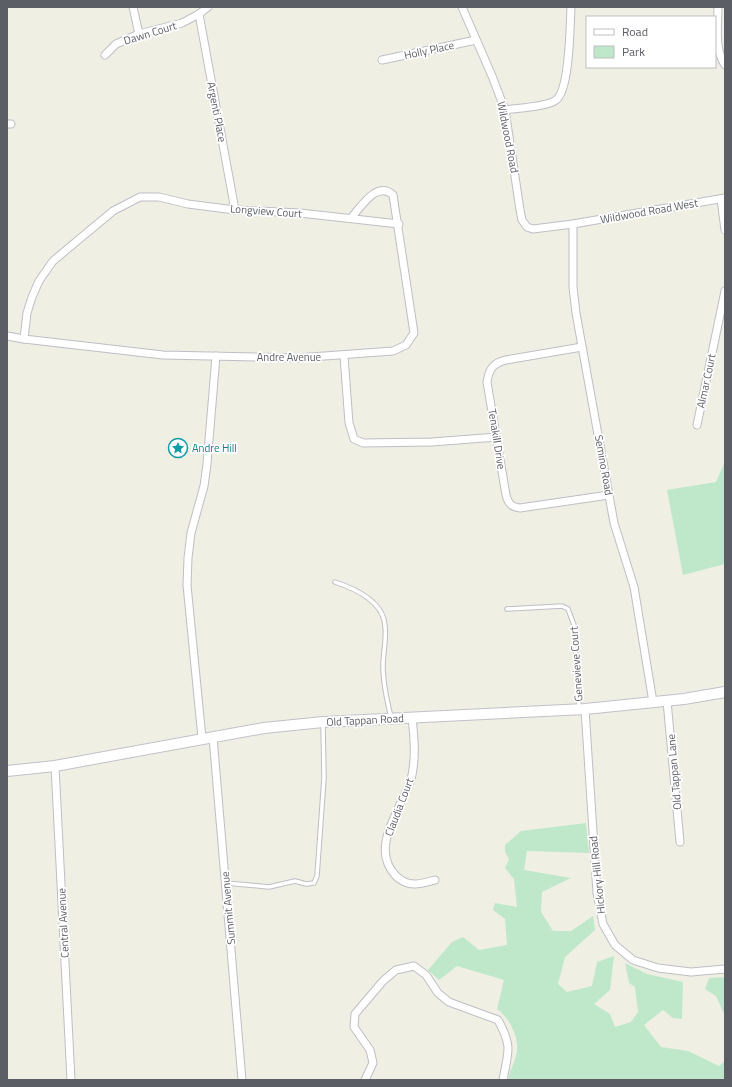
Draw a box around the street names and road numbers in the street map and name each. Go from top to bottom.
street label: Dawn Court [122,17,179,49]
street label: Holly Place [402,37,456,63]
street label: Argenti Place [203,81,231,144]
street label: Wildwood Road [493,100,523,174]
street label: Wildwood Road West [599,195,699,227]
street label: Longview Court [230,201,302,221]
street label: Andre Avenue [257,349,322,365]
street label: Almar Court [692,352,720,410]
street label: Tenakill Drive [484,408,510,471]
street label: Semino Road [591,434,617,497]
street label: Genevieve Court [565,626,587,702]
street label: Old Tappan Road [326,710,404,730]
street label: Old Tappan Lane [663,733,685,811]
street label: Claudia Court [381,775,417,838]
street label: Hickory Hill Road [585,835,609,915]
street label: Summit Avenue [217,870,239,945]
street label: Central Avenue [53,887,73,958]

